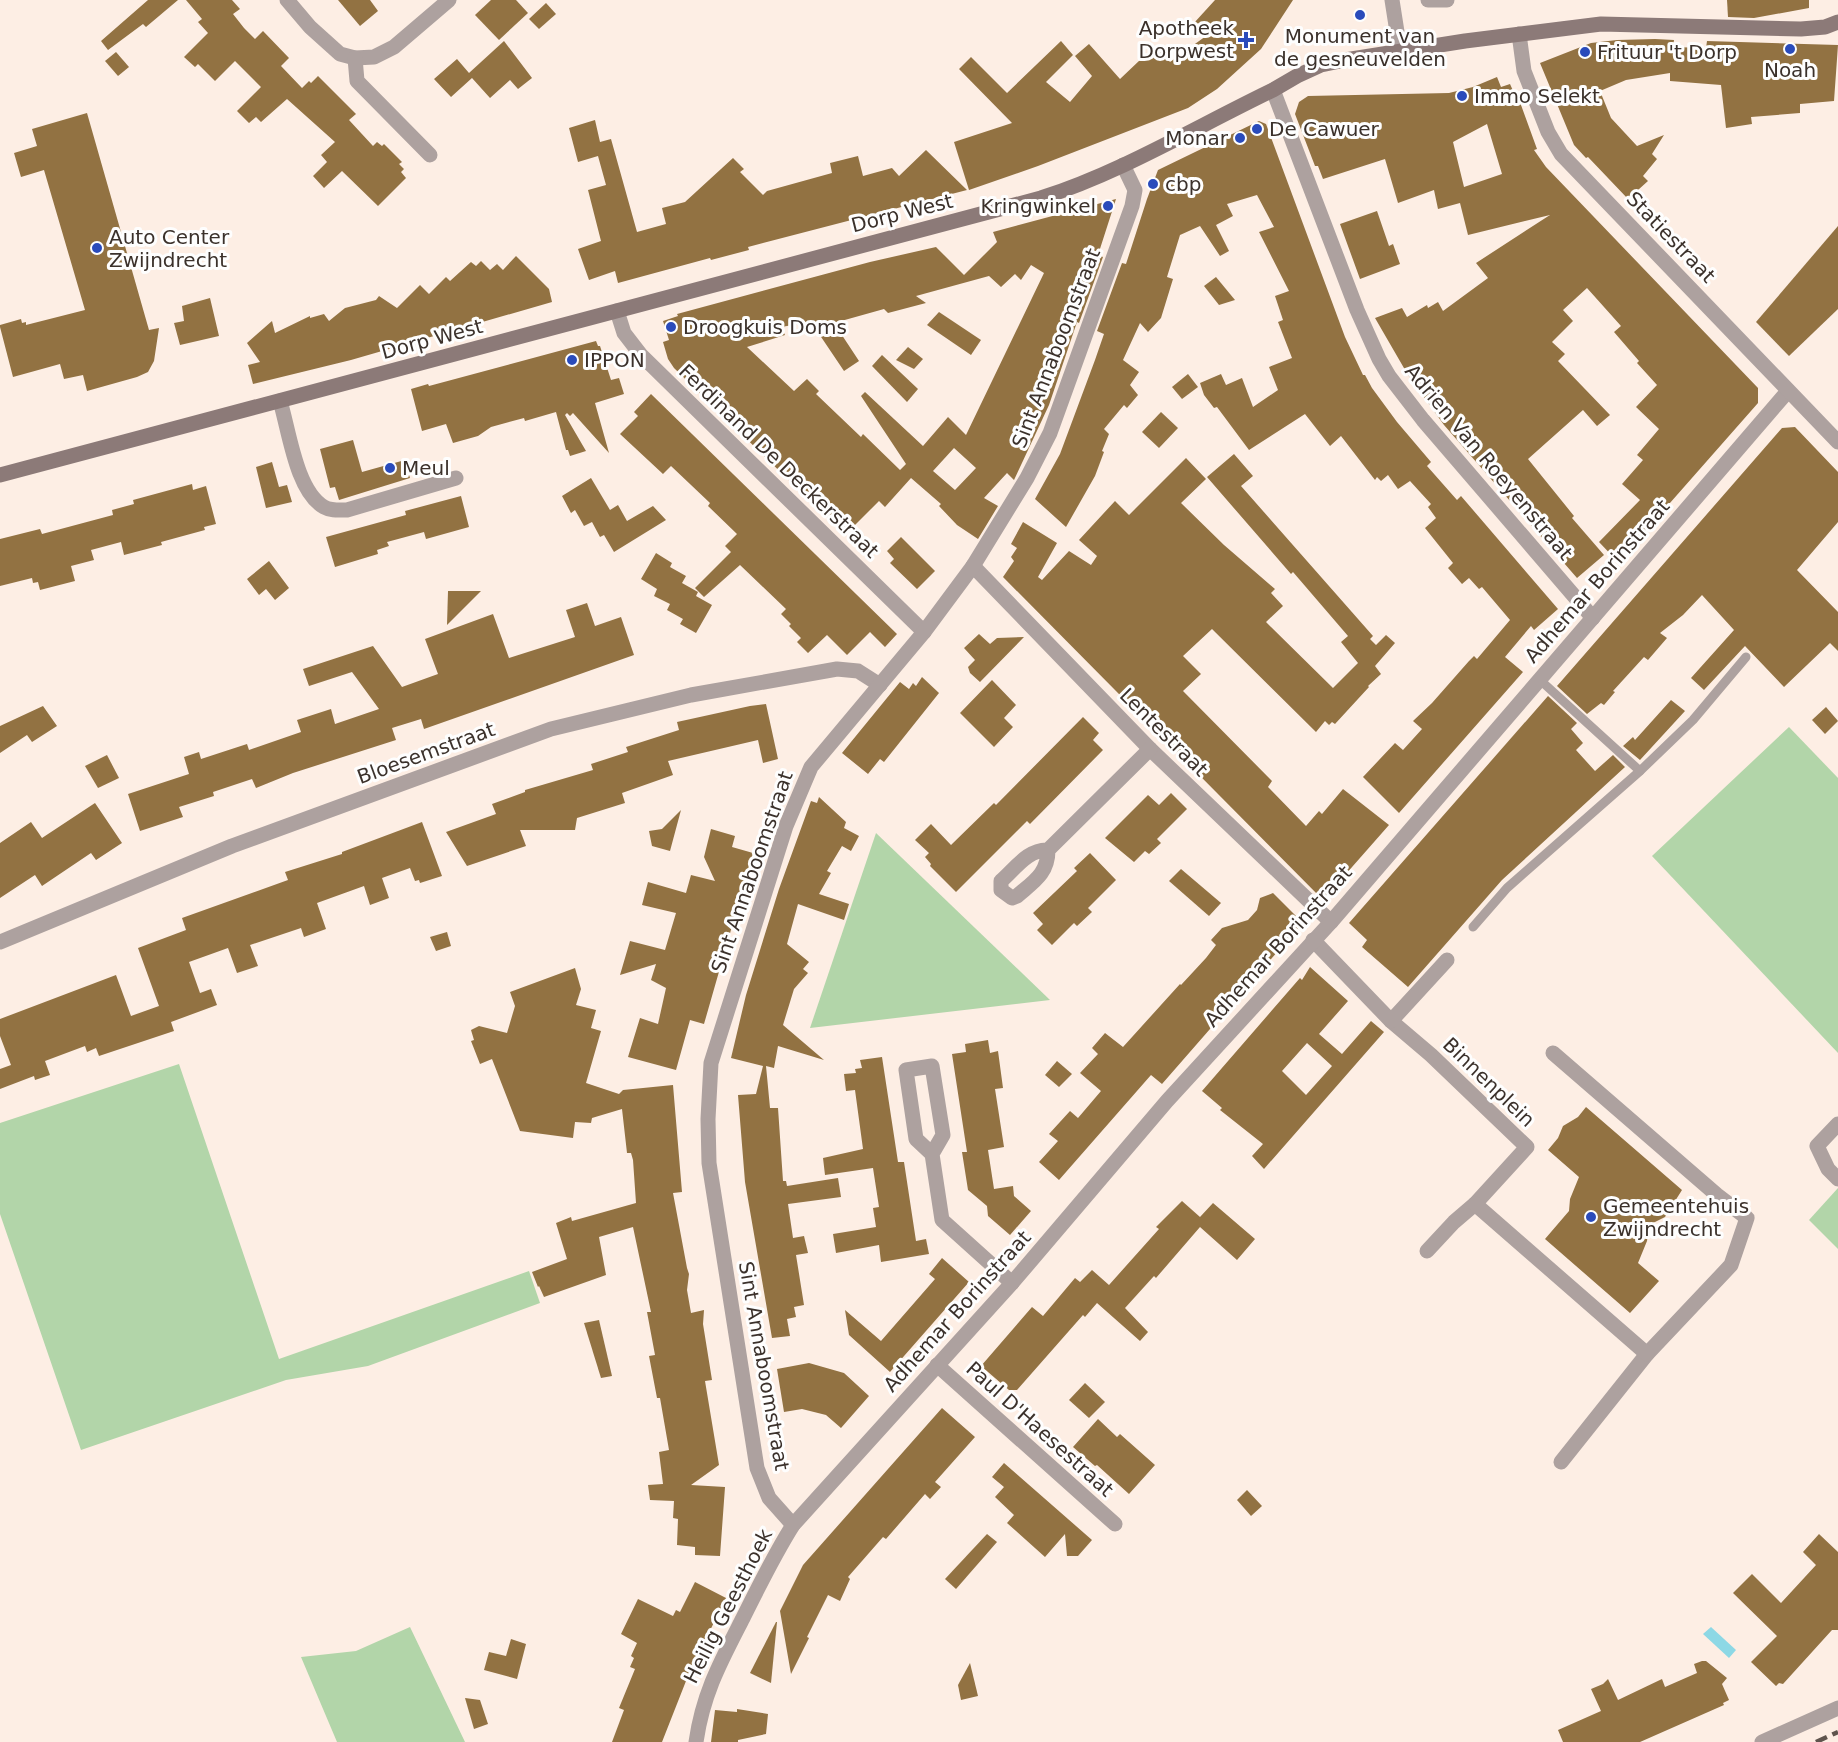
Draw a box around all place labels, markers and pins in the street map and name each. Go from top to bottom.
marker: Monument van de gesneuvelden [1353,8,1367,22]
place label: Apotheek Dorpwest [1139,16,1234,63]
place label: Monument van de gesneuvelden [1274,24,1446,71]
marker: Apotheek Dorpwest [1239,33,1253,47]
place label: Frituur 't Dorp [1597,40,1737,64]
marker: Noah [1783,42,1797,56]
marker: Frituur 't Dorp [1578,45,1592,59]
place label: Noah [1764,58,1816,82]
place label: Immo Selekt [1474,84,1600,108]
marker: Immo Selekt [1455,89,1469,103]
place label: De Cawuer [1269,117,1380,141]
marker: De Cawuer [1250,122,1264,136]
place label: Monar [1165,126,1229,150]
marker: Monar [1233,131,1247,145]
place label: cbp [1165,172,1201,196]
marker: cbp [1146,177,1160,191]
place label: Kringwinkel [980,194,1096,218]
marker: Kringwinkel [1101,199,1115,213]
place label: Auto Center Zwijndrecht [109,225,230,272]
marker: Auto Center Zwijndrecht [90,241,104,255]
place label: Droogkuis Doms [683,315,847,339]
marker: Droogkuis Doms [664,320,678,334]
place label: IPPON [584,348,645,372]
marker: IPPON [565,353,579,367]
place label: Meul [402,456,450,480]
marker: Meul [383,461,397,475]
place label: Gemeentehuis Zwijndrecht [1603,1194,1749,1241]
marker: Gemeentehuis Zwijndrecht [1584,1210,1598,1224]

